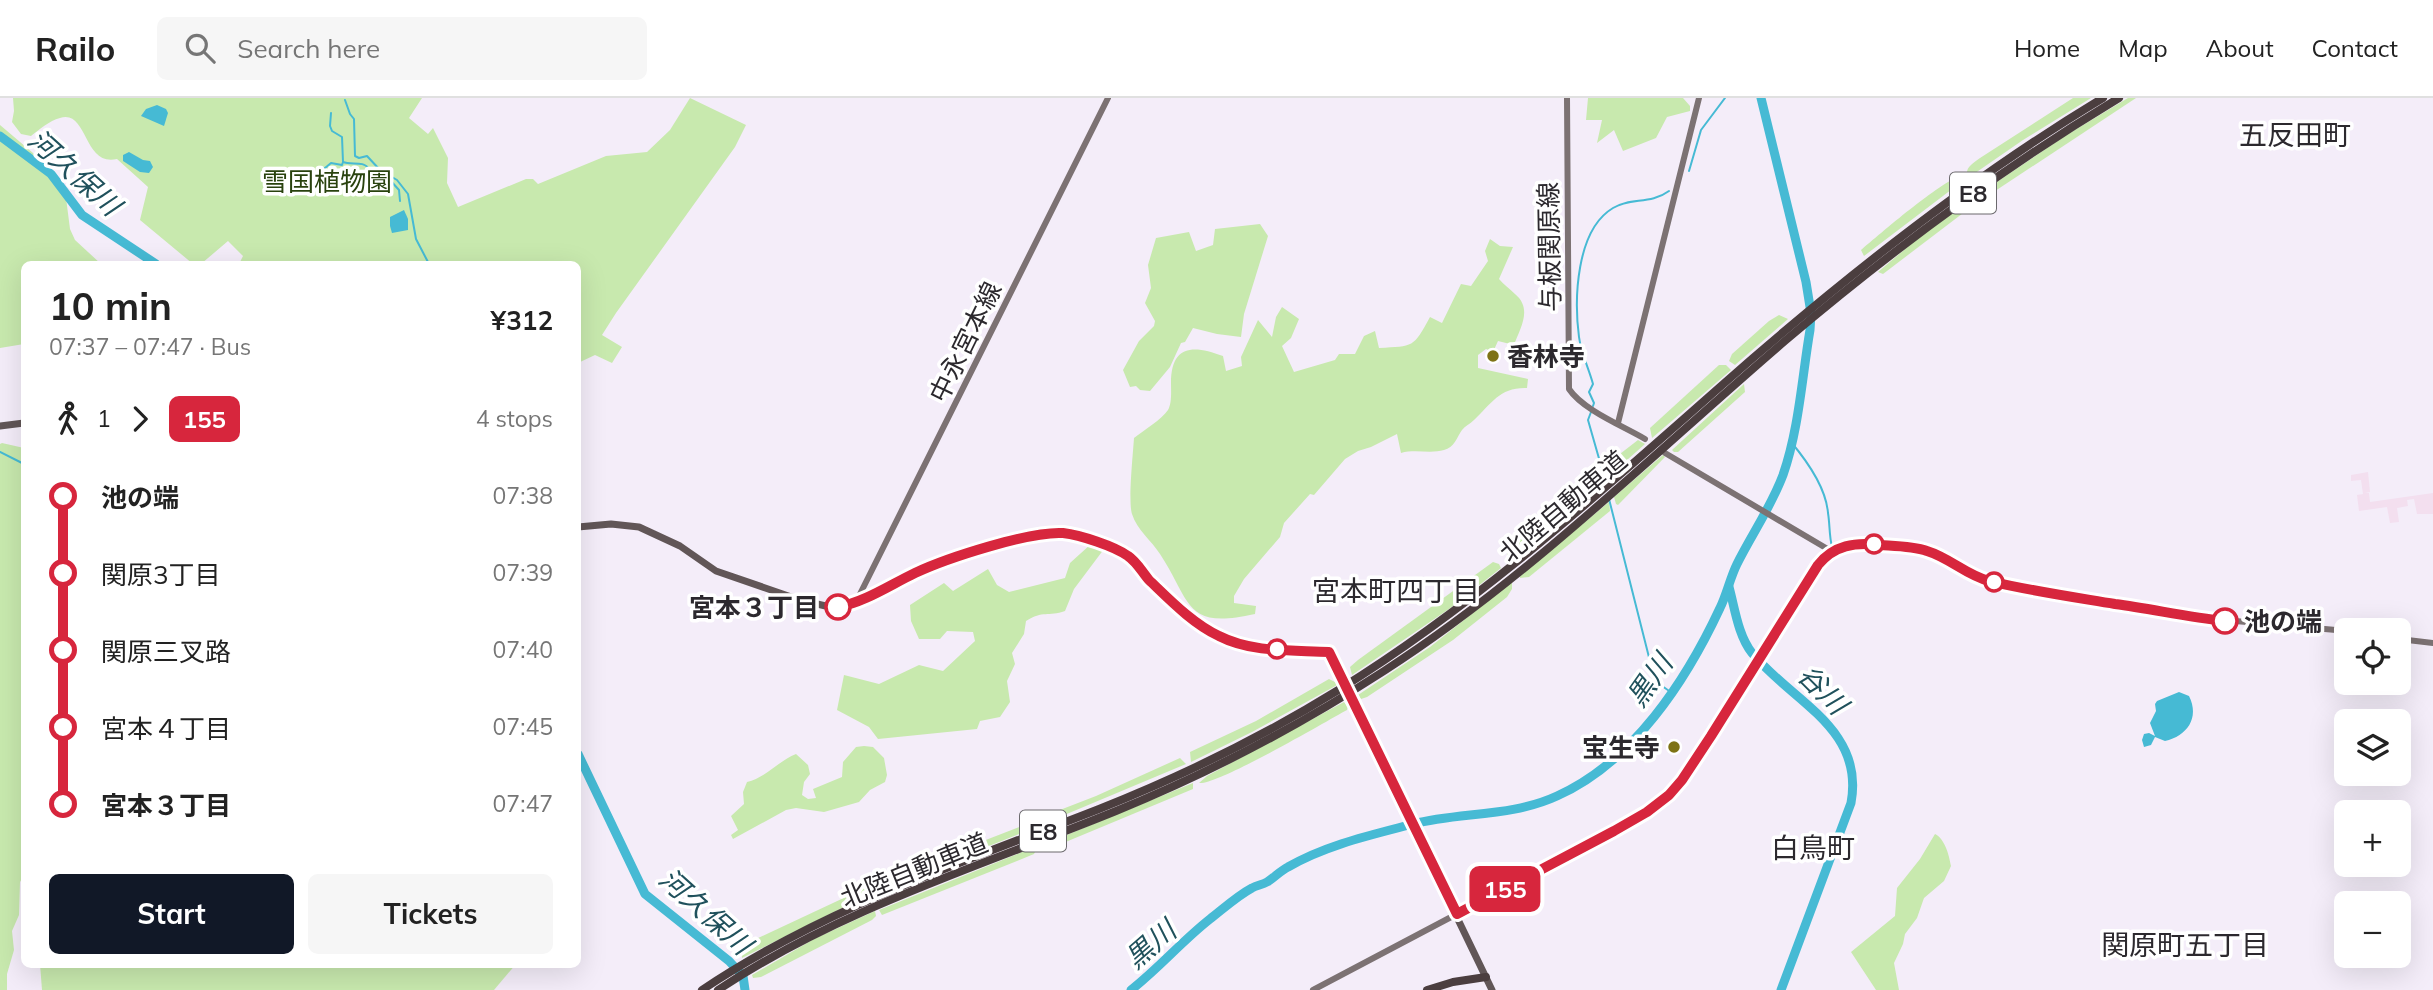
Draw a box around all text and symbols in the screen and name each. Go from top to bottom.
search box [157,17,647,80]
text: Railo [35,28,115,69]
icon: search [181,29,219,67]
text: Search here [237,32,380,65]
text: Home [2014,33,2080,63]
text: Map [2118,33,2168,63]
text: About [2206,33,2274,63]
text: Contact [2312,33,2398,63]
district label: 五反田町 [2239,117,2351,152]
water label: 河久保川 [22,122,131,224]
park label: 雪国植物園 [262,165,392,198]
road number: E8 [1950,172,1996,214]
street label: 与板関原線 [1531,182,1567,312]
street label: 中永宮本線 [922,276,1008,408]
text: 10 min [49,282,172,330]
text: ¥312 [491,304,553,337]
text: 07:37 – 07:47 · Bus [49,332,251,361]
place label: 香林寺 [1507,340,1585,373]
marker: 香林寺 [1485,348,1501,364]
icon: walk [49,400,87,438]
icon: forward [121,400,159,438]
text: 1 [97,404,111,433]
text: 155 [183,404,226,434]
text: 4 stops [476,404,553,433]
street label: 北陸自動車道 [1493,443,1633,569]
text: 池の端 [101,481,179,514]
text: 07:38 [493,481,553,510]
unlabelled marker [1864,534,1884,554]
text: 関原3丁目 [101,558,221,591]
text: 07:39 [493,558,553,587]
unlabelled marker [1984,572,2004,592]
district label: 宮本町四丁目 [1312,573,1480,608]
place label: 宮本３丁目 [689,591,819,624]
marker: 宮本３丁目 [825,594,851,620]
place label: 池の端 [2244,605,2322,638]
marker: 池の端 [2212,608,2238,634]
map controls [2334,618,2411,968]
button: locate [2334,618,2411,695]
text: 関原三叉路 [101,635,231,668]
text: 07:40 [493,635,553,664]
unlabelled marker [1267,639,1287,659]
water label: 黒川 [1619,645,1681,713]
water label: 谷川 [1791,657,1857,723]
button: layers [2334,709,2411,786]
text: 宮本４丁目 [101,712,231,745]
text: 07:45 [493,712,553,741]
place label: 宝生寺 [1582,731,1660,764]
marker: 宝生寺 [1666,739,1682,755]
text: 宮本３丁目 [101,789,231,822]
text: 07:47 [493,789,553,818]
button: + [2334,800,2411,877]
road number: E8 [1020,810,1066,852]
street label: 北陸自動車道 [835,825,993,915]
district label: 白鳥町 [1771,830,1855,865]
water label: 河久保川 [653,861,762,963]
line badge: 155 [1465,866,1545,912]
button: Start [49,874,294,954]
button: Tickets [308,874,553,954]
text: 155 [1483,874,1527,904]
button: − [2334,891,2411,968]
water label: 黒川 [1117,910,1185,976]
district label: 関原町五丁目 [2101,927,2269,962]

